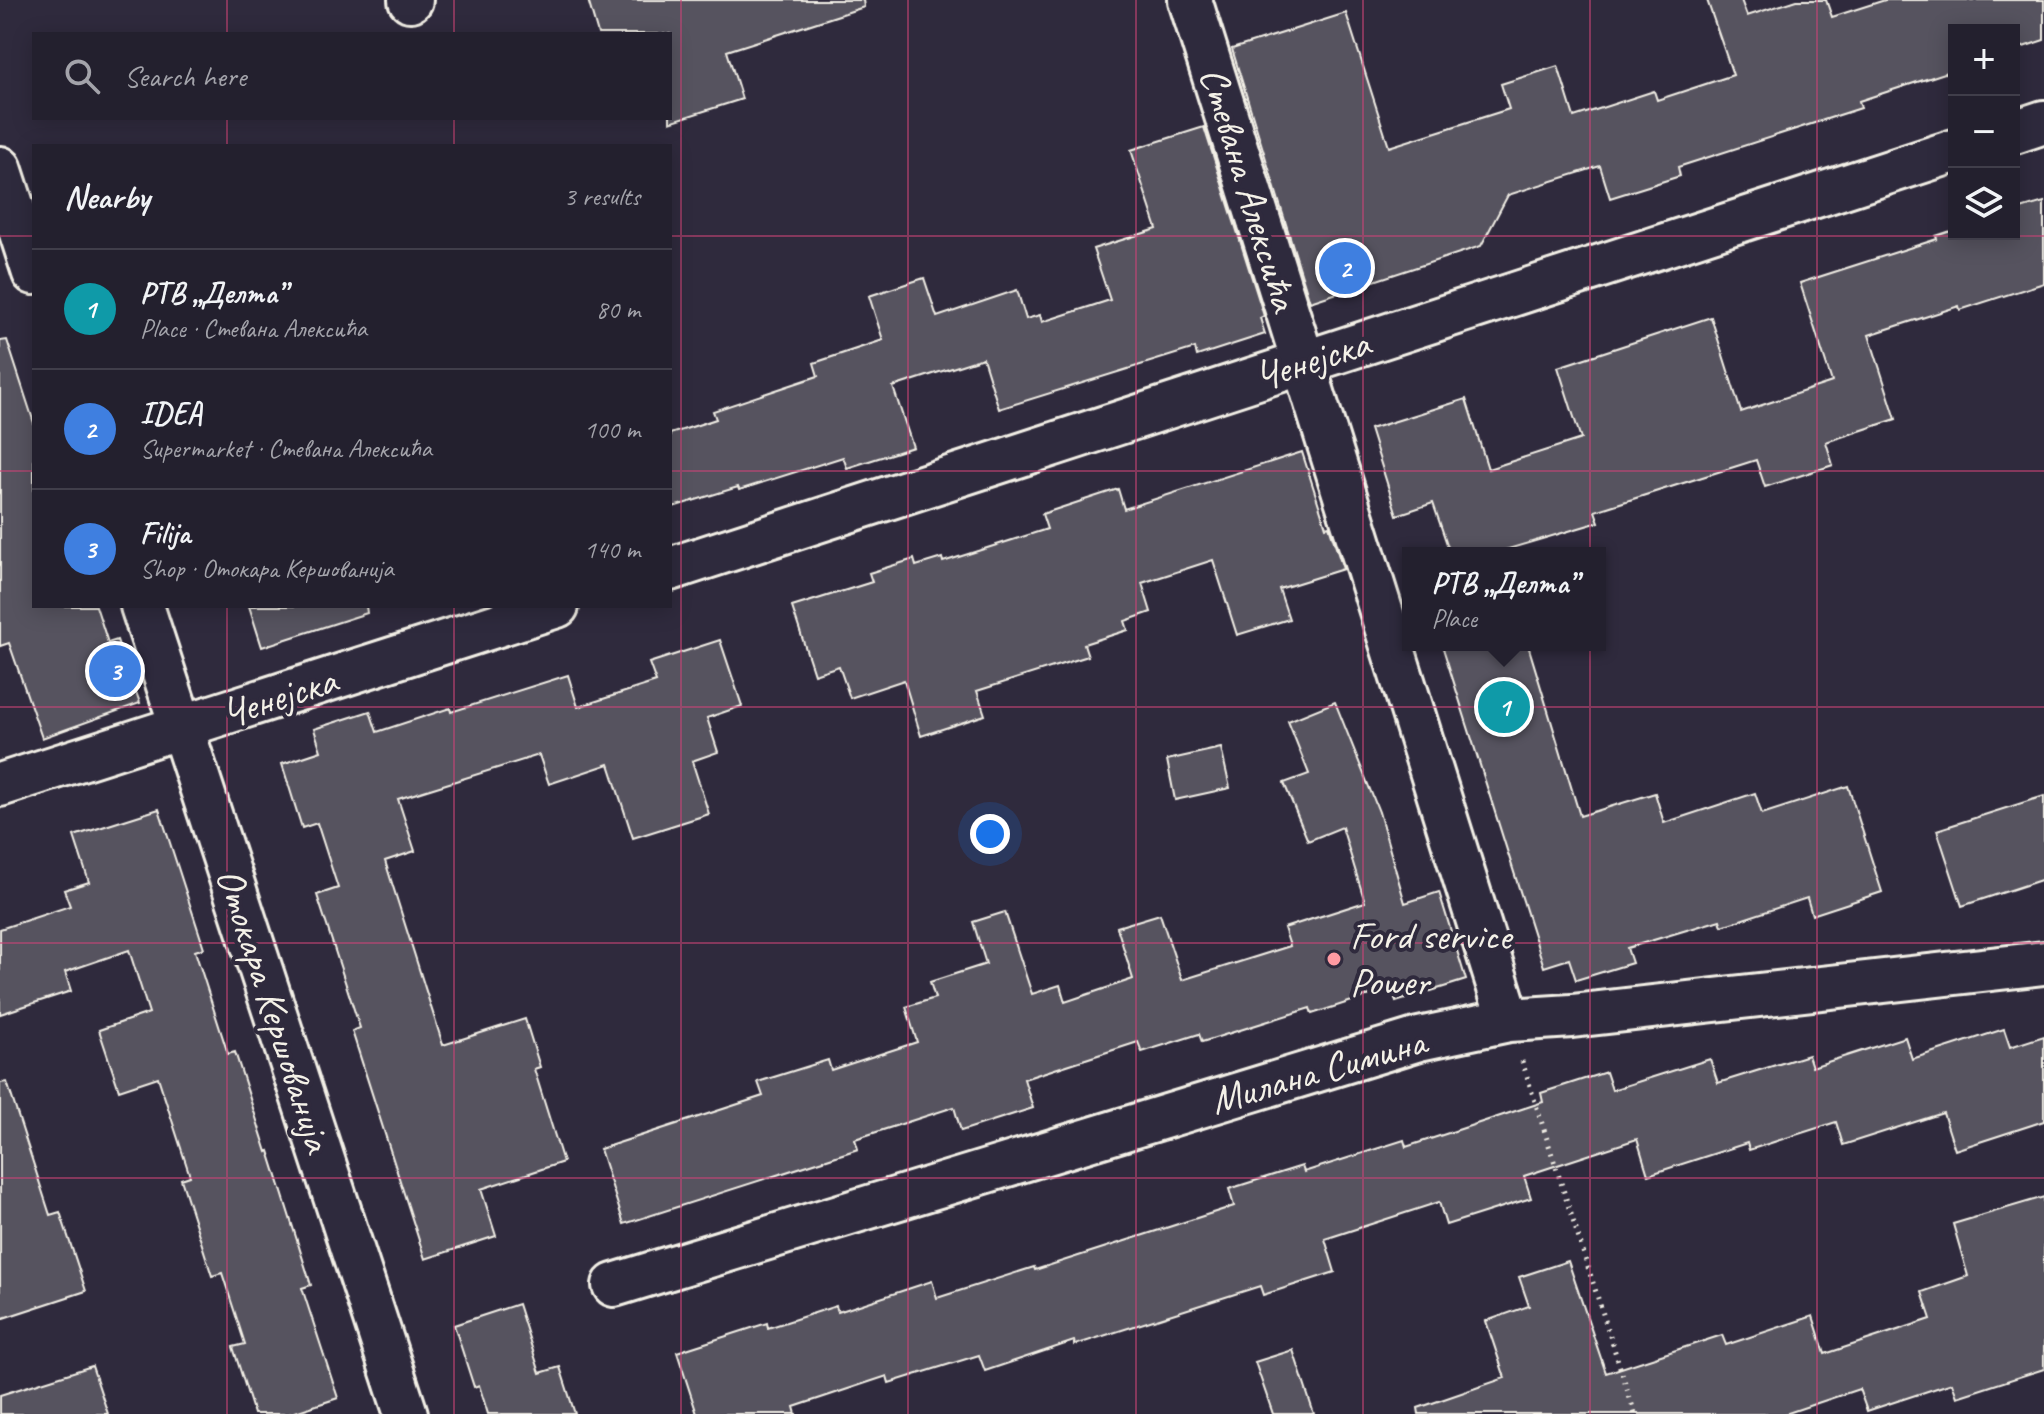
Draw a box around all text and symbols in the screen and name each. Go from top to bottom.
map controls [1948,24,2020,240]
button: + [1948,24,2020,96]
search box [32,32,672,120]
icon: search [60,54,104,98]
text: Search here [124,57,246,95]
street label: Стевана Алексића [1188,61,1310,319]
button: − [1948,96,2020,168]
button: layers [1948,168,2020,240]
text: Nearby [64,175,150,218]
text: 3 results [564,180,640,213]
pin: 2 [1319,238,1371,298]
text: РТВ „Делта” [140,274,285,312]
text: 1 [84,293,96,326]
text: 80 m [596,293,640,326]
text: Place · Стевана Алексића [140,312,367,345]
street label: Ченејска [1248,317,1378,402]
text: IDEA [140,394,202,432]
text: 2 [84,413,96,446]
text: 100 m [584,413,640,446]
text: Supermarket · Стевана Алексића [140,432,432,465]
text: Filija [140,514,190,552]
text: 3 [84,533,96,566]
text: 140 m [584,533,640,566]
popup [1402,547,1606,651]
text: Shop · Отокара Кершованија [140,552,394,585]
text: РТВ „Делта” [1431,564,1577,602]
text: Place [1431,602,1477,635]
pin: 3 [89,641,141,701]
street label: Ченејска [215,654,345,739]
pin: 1 [1478,677,1530,737]
your location [970,814,1010,854]
street label: Отокара Кершованија [205,862,344,1161]
place label: Ford service Power [1350,911,1514,1007]
marker: Ford service Power [1325,950,1343,968]
street label: Милана Симина [1205,1016,1435,1126]

